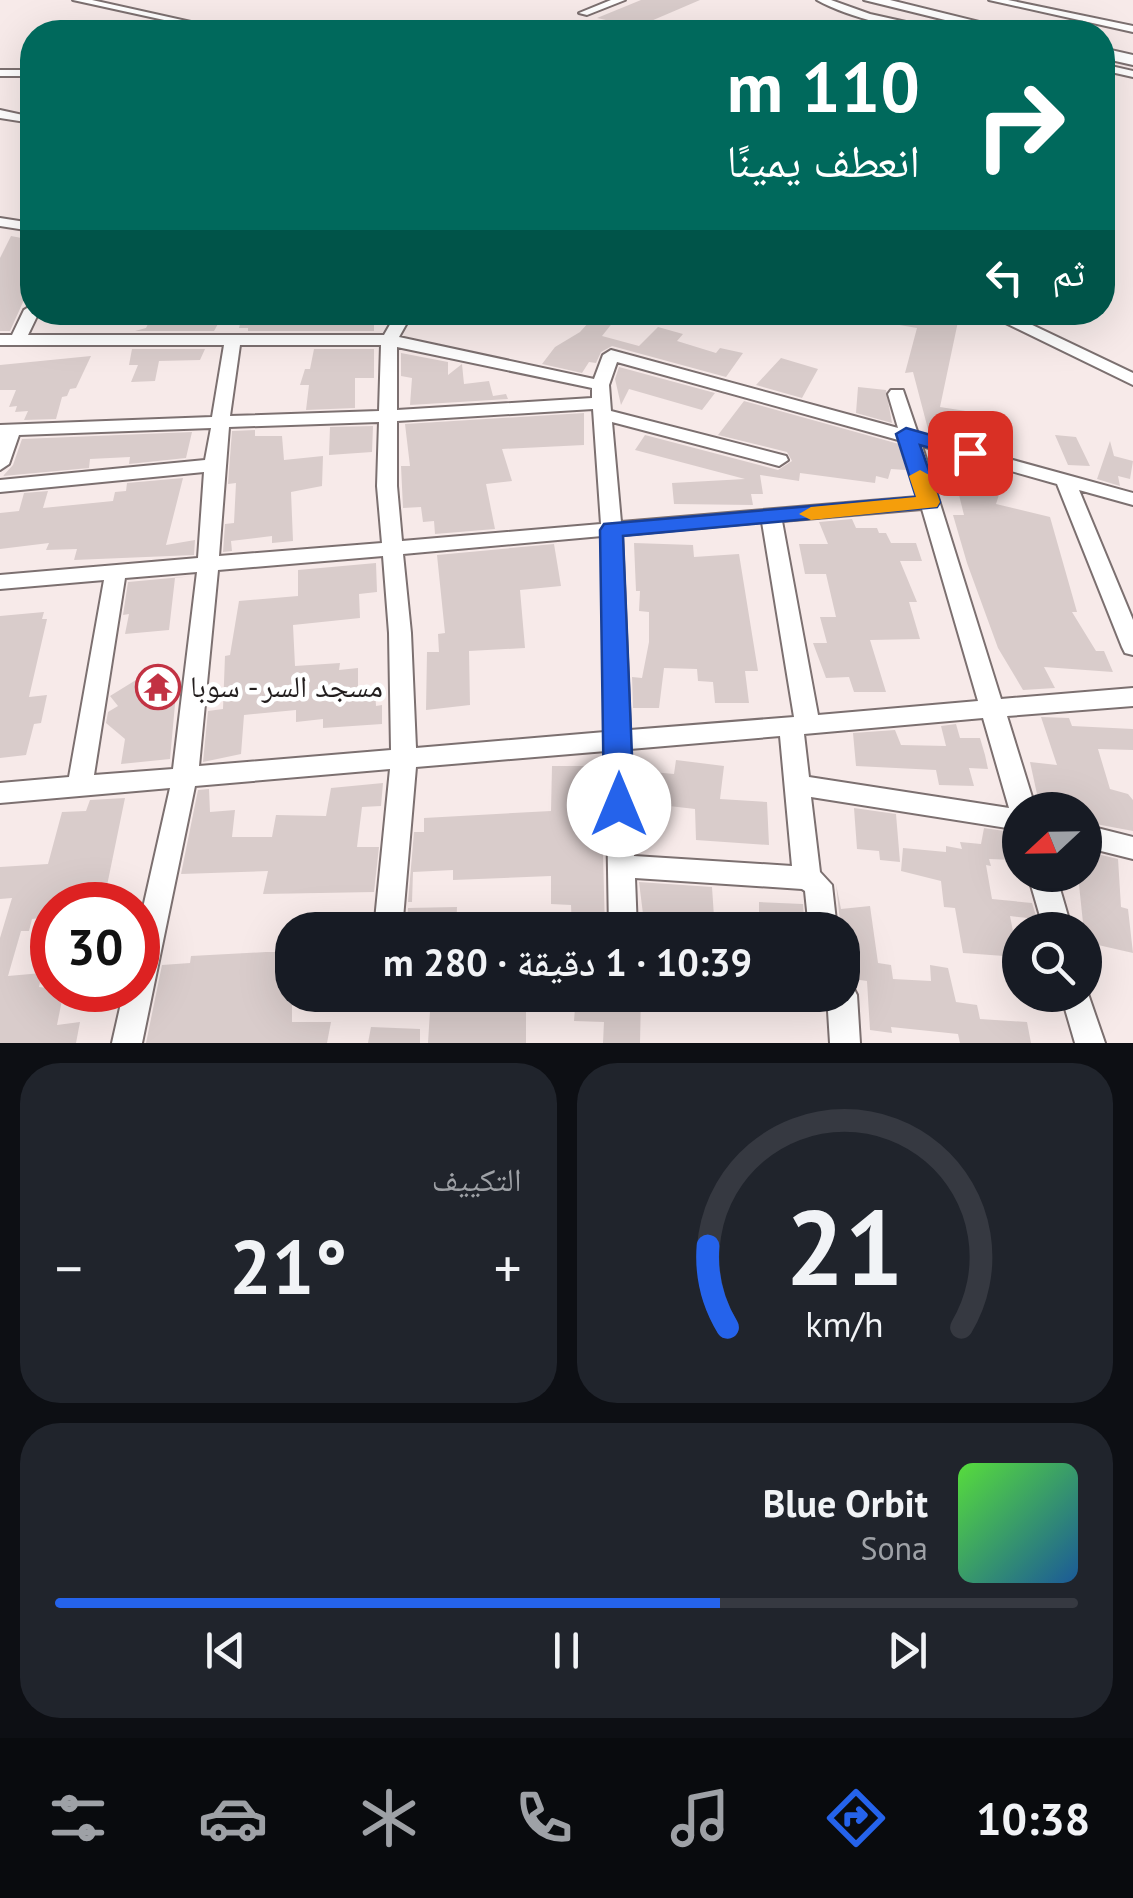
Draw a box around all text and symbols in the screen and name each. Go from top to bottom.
text: 110 m [727,41,920,131]
icon: right [955,60,1085,190]
text: انعطف يمينًا [726,131,920,189]
text: ثم [1052,247,1085,296]
icon: left [977,250,1032,305]
pin [928,411,1013,496]
icon: arrive [943,426,998,481]
temple icon: مسجد السر - سوبا [135,664,181,710]
place label: مسجد السر - سوبا [190,666,383,705]
position arrow [567,753,671,857]
north arrow [1002,792,1102,892]
map controls [1002,792,1102,1012]
speed limit sign: 30 [30,882,160,1012]
button: search [1002,912,1102,1012]
text: 10:39 · 1 دقيقة · 280 m [383,937,752,986]
text: التكييف [432,1158,522,1200]
text: 21 [786,1179,904,1314]
text: 21° [229,1218,347,1315]
text: − [55,1232,83,1303]
text: + [494,1232,521,1303]
text: km/h [806,1301,884,1347]
text: Blue Orbit [763,1478,928,1527]
text: Sona [860,1527,928,1569]
icon: previous [198,1623,253,1678]
icon: pause [539,1623,594,1678]
icon: next [880,1623,935,1678]
icon: filters [43,1783,113,1853]
icon: car [198,1783,268,1853]
icon: climate [354,1783,424,1853]
icon: phone [509,1783,579,1853]
icon: music [665,1783,735,1853]
icon: directions [821,1783,891,1853]
text: 10:38 [976,1789,1090,1847]

